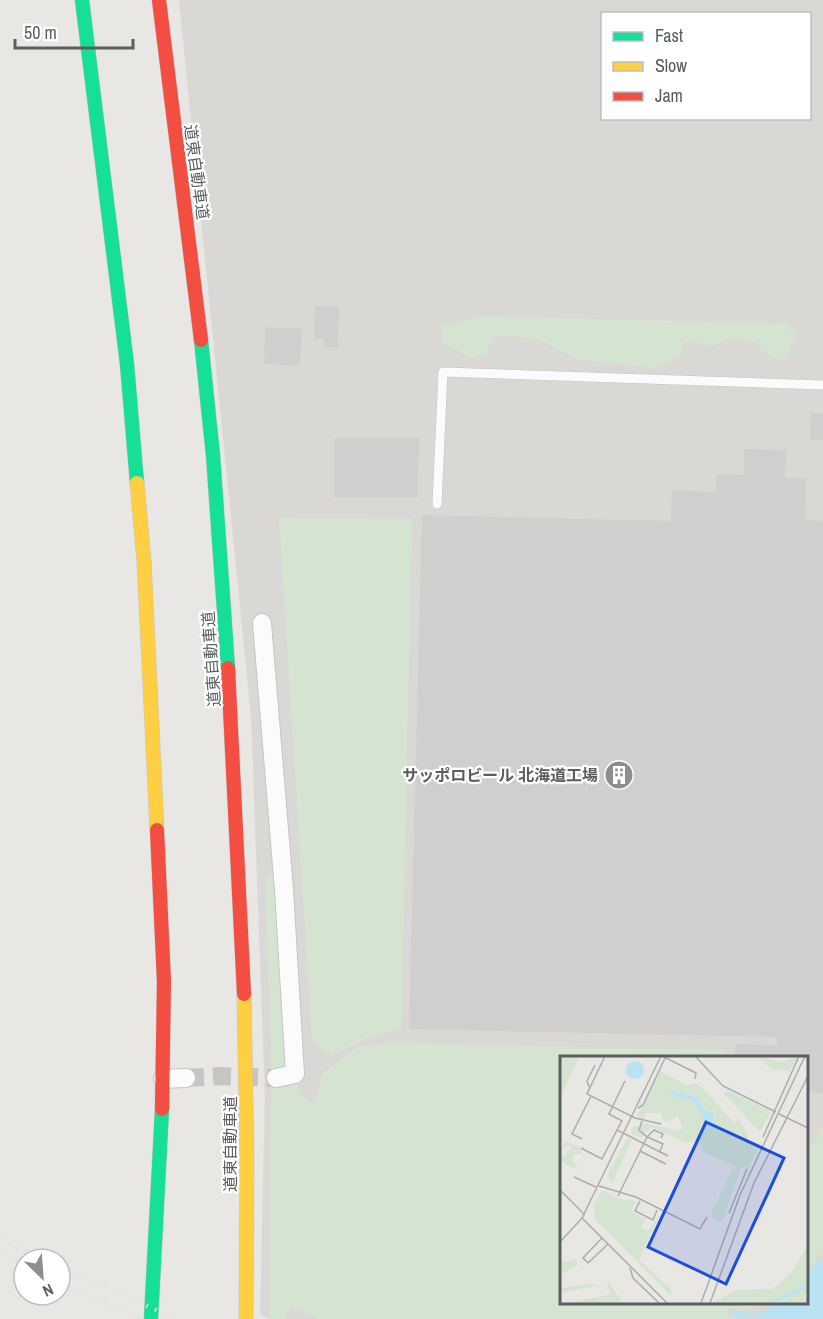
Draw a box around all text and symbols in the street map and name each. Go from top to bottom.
scale bar [15,12,134,50]
legend [601,12,811,120]
text: 50 m [24,20,57,45]
text: Fast [655,23,683,48]
text: Slow [655,53,687,78]
text: Jam [655,83,683,108]
street label: 道東自動車道 [179,123,215,221]
street label: 道東自動車道 [197,610,225,708]
building icon: サッポロビール 北海道工場 [603,759,635,791]
place label: サッポロビール 北海道工場 [402,764,598,786]
inset map [560,1056,808,1304]
street label: 道東自動車道 [219,1096,241,1192]
north arrow [12,1247,72,1307]
text: N [39,1279,57,1303]

